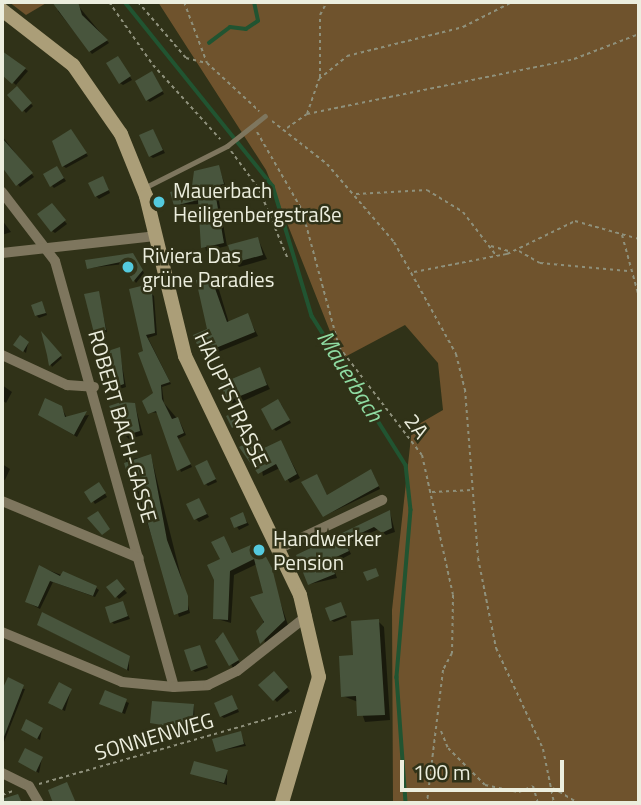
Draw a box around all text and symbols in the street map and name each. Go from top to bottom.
place label: Mauerbach Heiligenbergstraße [173,177,342,227]
marker: Mauerbach Heiligenbergstraße [151,194,167,210]
place label: Riviera Das grüne Paradies [142,242,274,292]
marker: Riviera Das grüne Paradies [120,259,136,275]
water label: Mauerbach [311,325,389,427]
street label: ROBERT BACH-GASSE [83,327,163,525]
street label: HAUPTSTRASSE [190,328,274,470]
street label: 2A [400,409,434,443]
place label: Handwerker Pension [273,525,382,575]
marker: Handwerker Pension [251,542,267,558]
street label: SONNENWEG [92,707,216,765]
scale bar [403,746,568,790]
text: 100 m [413,756,470,788]

